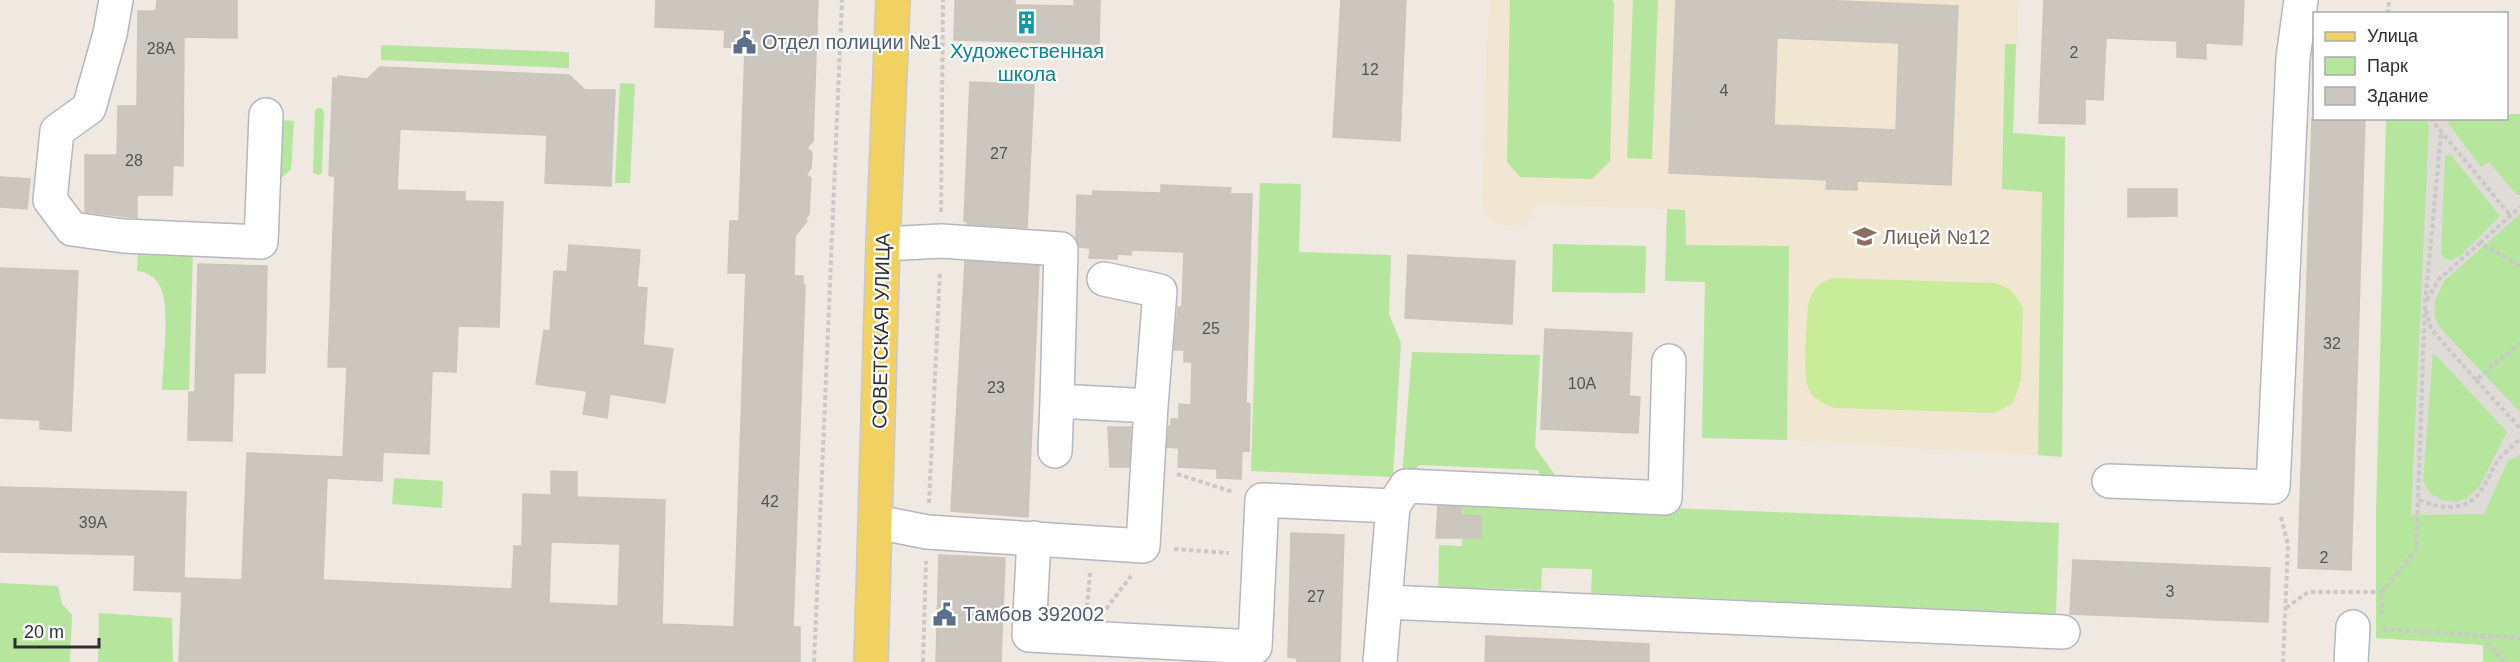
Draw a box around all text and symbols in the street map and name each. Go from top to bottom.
building icon: Художественная школа [1014,10,1040,36]
legend [2313,12,2508,120]
text: Улица [2367,26,2419,46]
public building icon: Отдел полиции №1 [731,29,757,55]
place label: Отдел полиции №1 [762,31,942,53]
house number: 28А [147,40,176,57]
place label: Художественная школа [950,40,1104,85]
house number: 2 [2070,44,2079,61]
text: Парк [2367,56,2408,76]
house number: 12 [1361,61,1379,78]
house number: 4 [1720,82,1729,99]
text: Здание [2367,86,2428,106]
house number: 27 [990,145,1008,162]
house number: 28 [125,152,143,169]
school or university icon: Лицей №12 [1852,224,1878,250]
place label: Лицей №12 [1883,226,1990,248]
street label: СОВЕТСКАЯ УЛИЦА [868,232,894,429]
house number: 25 [1202,320,1220,337]
house number: 32 [2323,335,2341,352]
house number: 10А [1568,375,1597,392]
house number: 23 [987,379,1005,396]
house number: 42 [761,493,779,510]
house number: 39А [79,514,108,531]
house number: 2 [2320,549,2329,566]
house number: 3 [2166,583,2175,600]
house number: 27 [1307,588,1325,605]
public building icon: Тамбов 392002 [932,601,958,627]
place label: Тамбов 392002 [963,603,1104,625]
scale bar [15,611,99,649]
text: 20 m [24,622,64,642]

